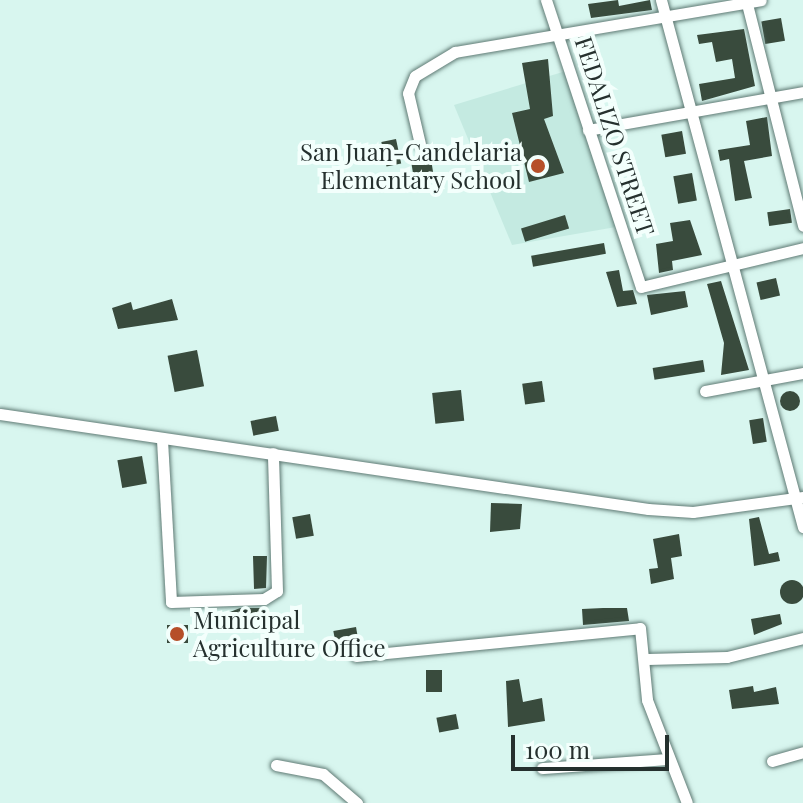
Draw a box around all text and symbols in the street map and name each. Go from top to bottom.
street label: FEDALIZO STREET [569,33,661,239]
place label: San Juan-Candelaria Elementary School [300,138,522,194]
marker: San Juan-Candelaria Elementary School [529,157,547,175]
place label: Municipal Agriculture Office [193,606,386,662]
marker: Municipal Agriculture Office [168,625,186,643]
scale bar [515,719,673,769]
text: 100 m [525,733,590,765]

